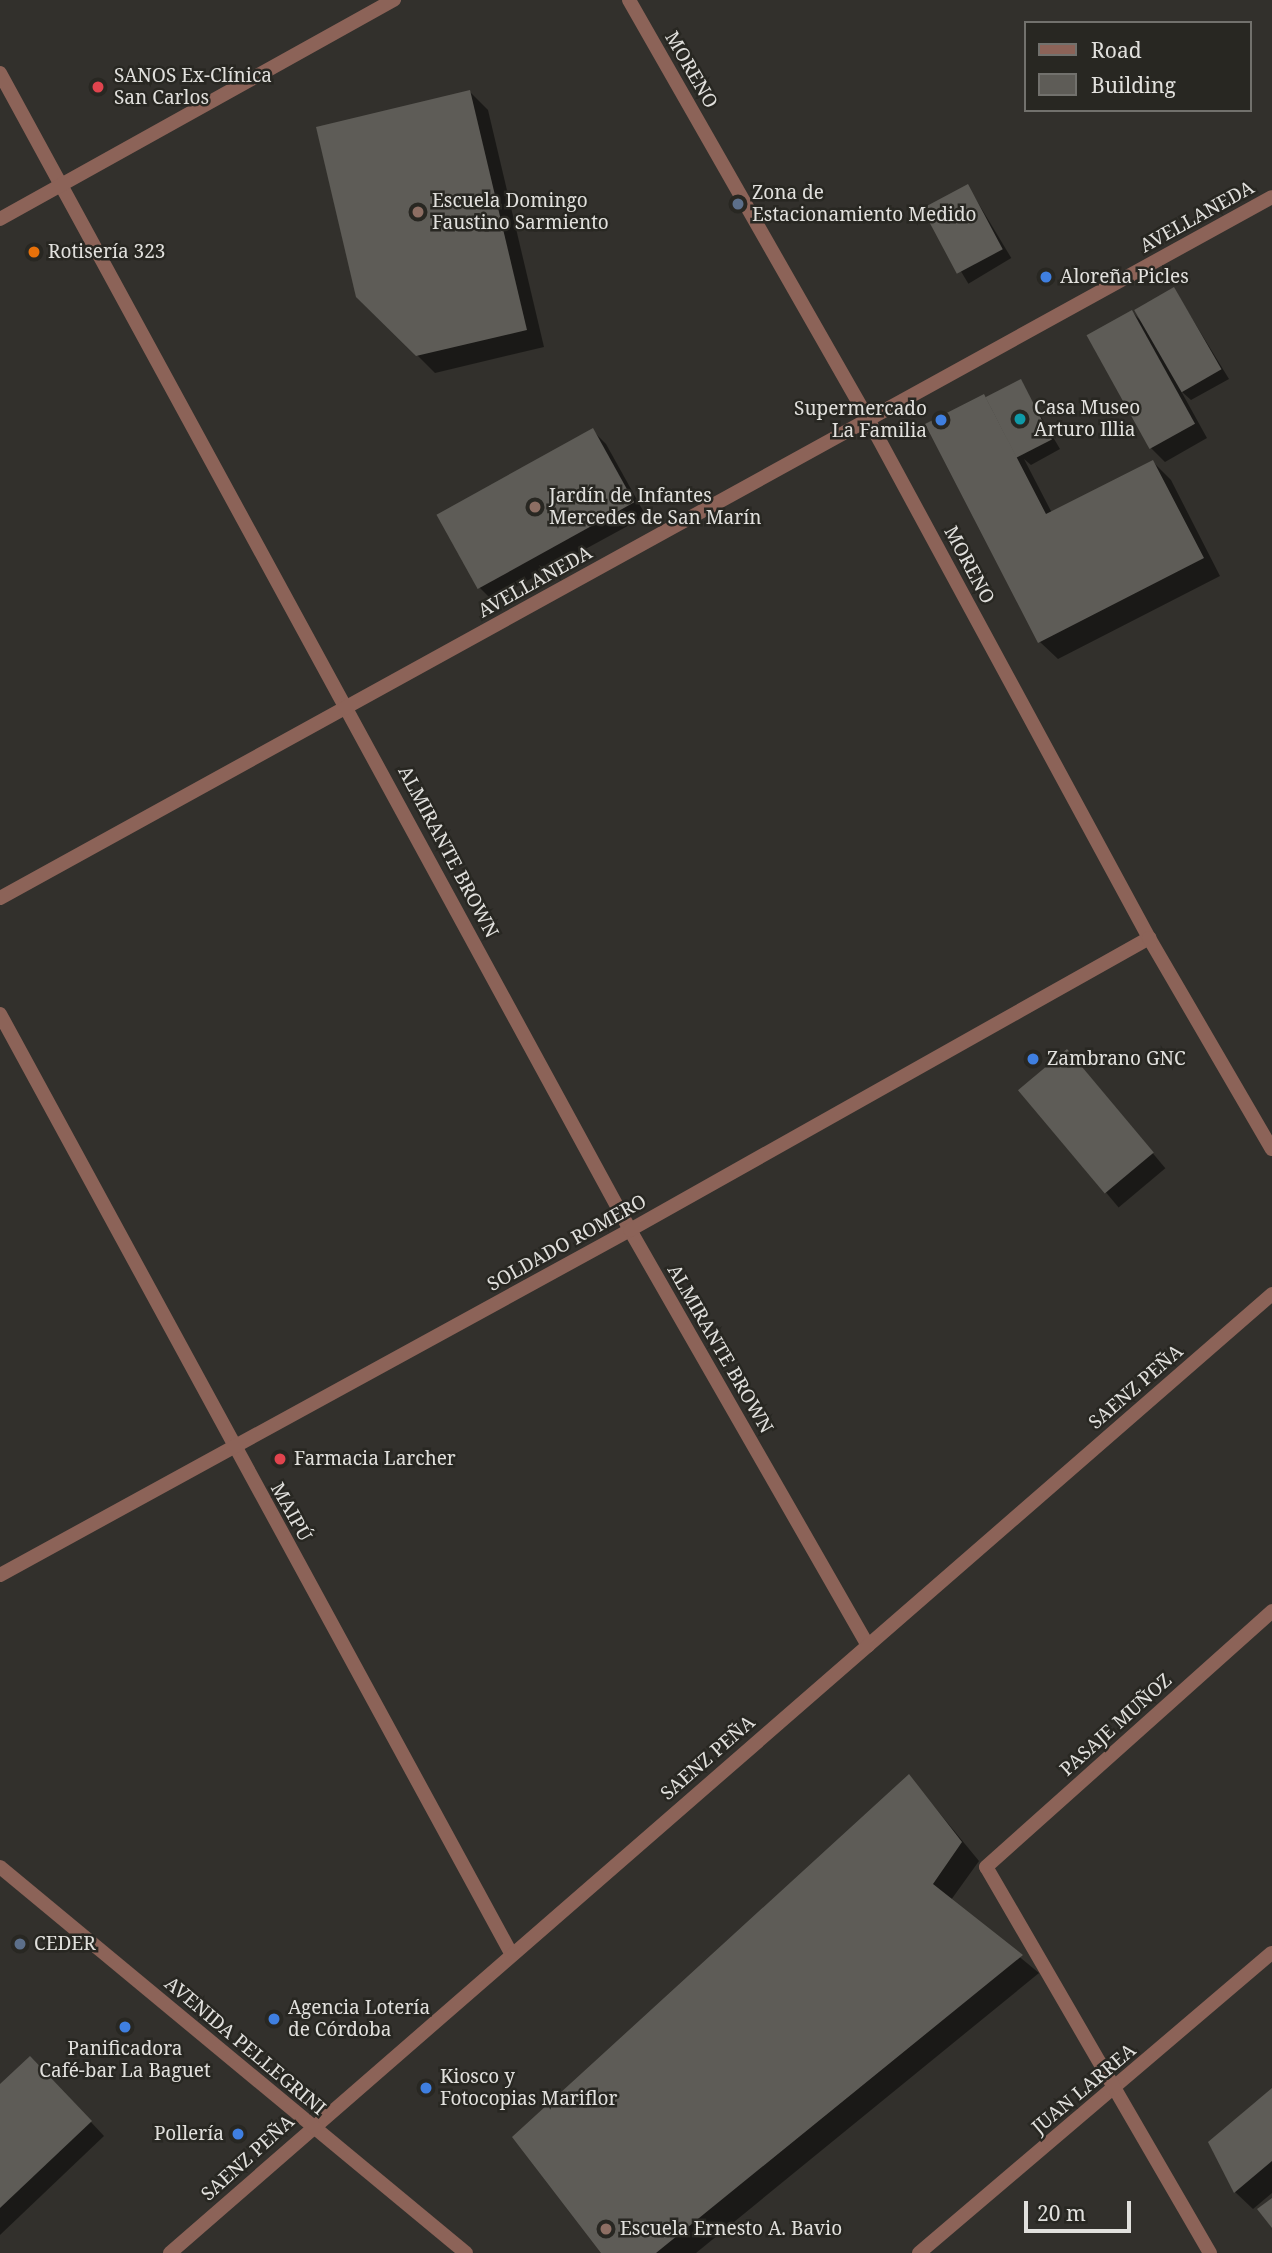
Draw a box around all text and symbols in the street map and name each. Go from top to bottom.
legend [1024,21,1251,112]
street label: MORENO [660,28,722,112]
text: Road [1091,36,1142,64]
place label: SANOS Ex-Clínica San Carlos [114,65,272,109]
text: Building [1091,71,1176,99]
marker: SANOS Ex-Clínica San Carlos [88,77,108,97]
street label: AVELLANEDA [1136,176,1258,258]
place label: Zona de Estacionamiento Medido [752,182,977,226]
place label: Escuela Domingo Faustino Sarmiento [432,190,609,234]
marker: Zona de Estacionamiento Medido [730,196,746,212]
marker: Escuela Domingo Faustino Sarmiento [410,204,426,220]
place label: Rotisería 323 [48,241,165,263]
marker: Rotisería 323 [26,244,42,260]
place label: Aloreña Picles [1060,266,1189,288]
marker: Aloreña Picles [1038,269,1054,285]
place label: Casa Museo Arturo Illia [1034,397,1140,441]
place label: Supermercado La Familia [794,398,927,442]
marker: Casa Museo Arturo Illia [1012,411,1028,427]
marker: Supermercado La Familia [933,412,949,428]
place label: Jardín de Infantes Mercedes de San Marín [549,485,762,529]
marker: Jardín de Infantes Mercedes de San Marín [527,499,543,515]
street label: MORENO [939,522,999,608]
street label: AVELLANEDA [474,541,596,623]
street label: ALMIRANTE BROWN [393,762,503,942]
place label: Zambrano GNC [1047,1048,1186,1070]
marker: Zambrano GNC [1025,1051,1041,1067]
street label: SOLDADO ROMERO [484,1190,650,1296]
street label: ALMIRANTE BROWN [662,1260,778,1438]
street label: SAENZ PEÑA [1084,1340,1188,1434]
place label: Farmacia Larcher [294,1448,456,1470]
marker: Farmacia Larcher [272,1451,288,1467]
street label: MAIPÚ [266,1479,316,1545]
street label: PASAJE MUÑOZ [1056,1669,1176,1781]
street label: SAENZ PEÑA [656,1711,760,1805]
place label: CEDER [34,1933,96,1955]
marker: CEDER [12,1936,28,1952]
street label: AVENIDA PELLEGRINI [160,1972,330,2120]
place label: Agencia Lotería de Córdoba [288,1997,430,2041]
marker: Agencia Lotería de Córdoba [266,2011,282,2027]
marker: Panificadora Café-bar La Baguet [117,2019,133,2035]
place label: Panificadora Café-bar La Baguet [39,2038,211,2082]
street label: JUAN LARREA [1028,2039,1140,2139]
place label: Kiosco y Fotocopias Mariflor [440,2066,617,2110]
marker: Kiosco y Fotocopias Mariflor [418,2080,434,2096]
street label: SAENZ PEÑA [197,2110,299,2206]
place label: Pollería [154,2123,224,2145]
marker: Pollería [230,2126,246,2142]
scale bar [1027,2186,1134,2230]
text: 20 m [1037,2199,1086,2227]
place label: Escuela Ernesto A. Bavio [620,2218,842,2240]
marker: Escuela Ernesto A. Bavio [598,2221,614,2237]

